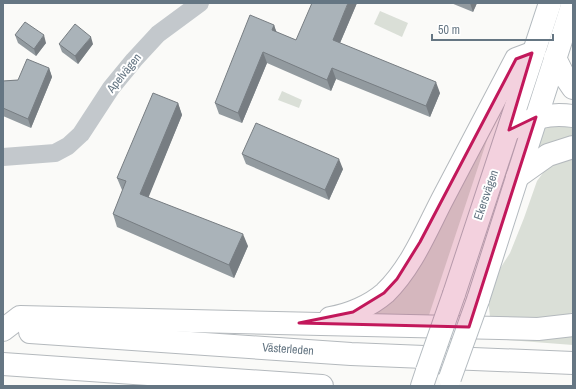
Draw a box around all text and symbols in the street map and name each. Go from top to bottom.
scale bar [432,16,553,42]
text: 50 m [438,22,460,38]
street label: Apelvägen [103,50,145,97]
street label: Ekersvägen [470,168,502,222]
street label: Västerleden [262,339,314,359]

